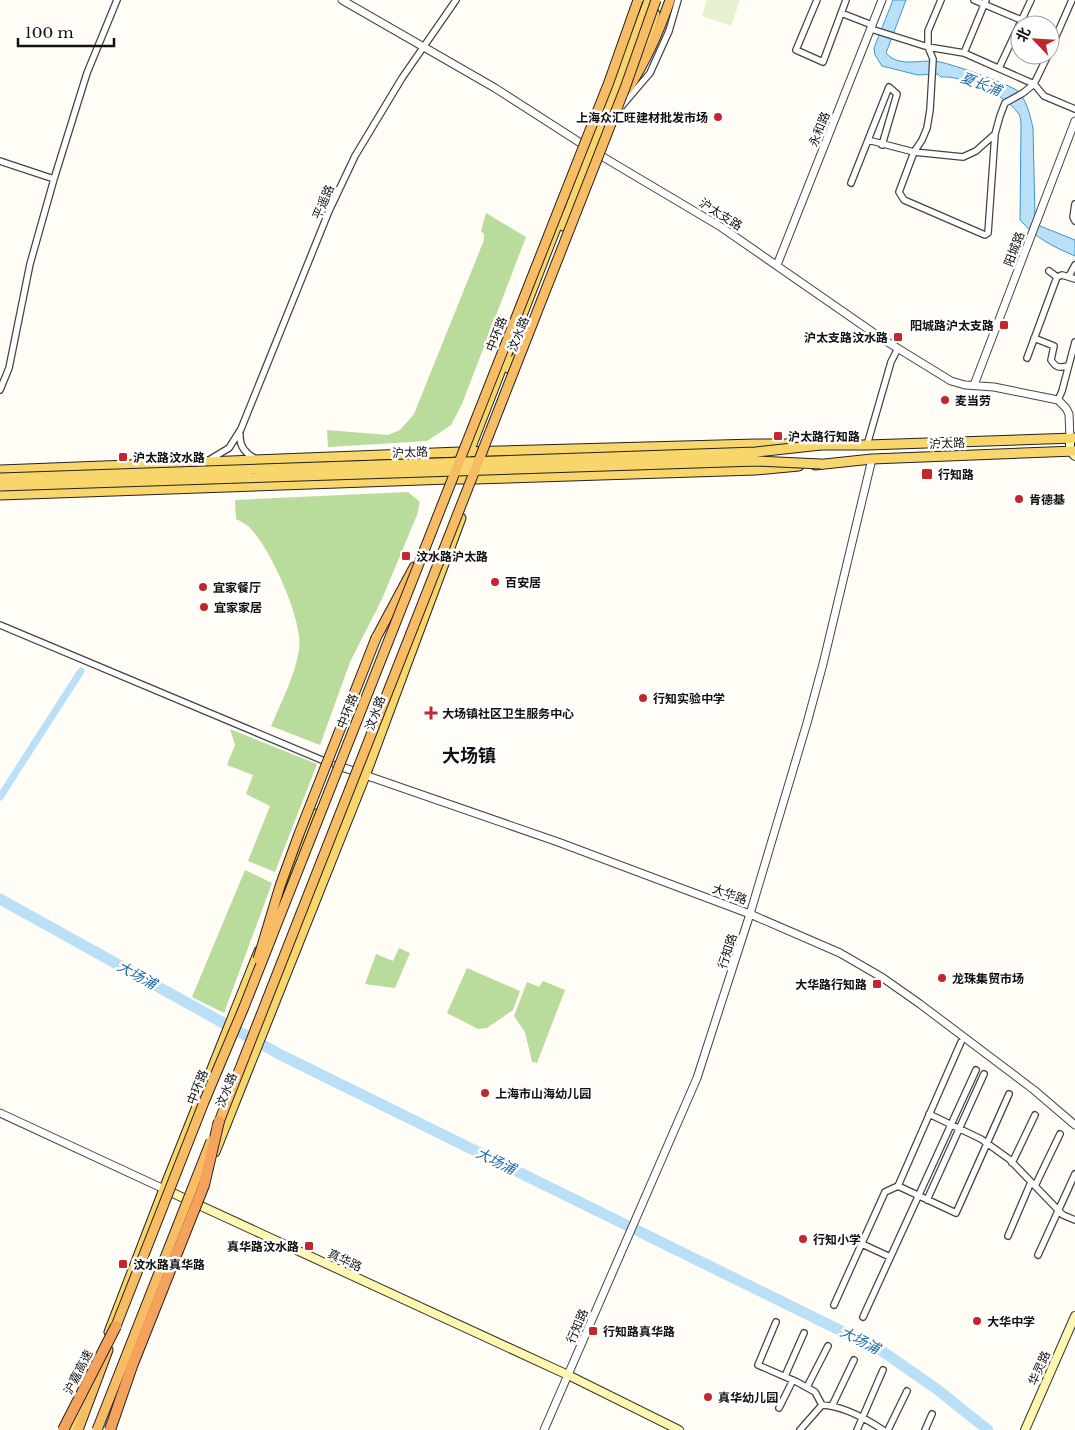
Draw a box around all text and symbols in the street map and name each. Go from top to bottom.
scale bar [18,15,114,47]
north arrow [1010,15,1060,65]
text: 100 m [25,23,74,42]
text: 北 [1012,24,1034,45]
water label: 夏长浦 [958,68,1006,100]
street label: 永和路 [805,109,833,149]
place label: 上海众汇旺建材批发市场 [576,110,708,125]
marker: 上海众汇旺建材批发市场 [712,111,724,123]
street label: 平遥路 [309,182,337,222]
street label: 沪太支路 [697,195,745,233]
street label: 阳城路 [1001,230,1027,268]
street label: 中环路 [482,314,510,354]
street label: 汶水路 [504,314,532,354]
place label: 阳城路沪太支路 [910,318,994,333]
marker: 阳城路沪太支路 [998,319,1010,331]
place label: 沪太支路汶水路 [804,330,888,345]
marker: 沪太支路汶水路 [892,331,904,343]
place label: 麦当劳 [955,393,991,408]
marker: 麦当劳 [939,394,951,406]
place label: 沪太路行知路 [788,429,860,444]
marker: 沪太路行知路 [772,430,784,442]
street label: 沪太路 [929,435,965,451]
street label: 沪太路 [392,444,428,460]
place label: 沪太路汶水路 [133,450,205,465]
marker: 沪太路汶水路 [117,451,129,463]
marker: 行知路 [920,467,934,481]
place label: 行知路 [938,467,974,482]
place label: 肯德基 [1029,492,1065,507]
marker: 肯德基 [1013,493,1025,505]
place label: 汶水路沪太路 [416,549,488,564]
marker: 汶水路沪太路 [400,550,412,562]
place label: 百安居 [505,575,541,590]
marker: 百安居 [489,576,501,588]
place label: 宜家餐厅 [213,580,261,595]
marker: 宜家餐厅 [197,581,209,593]
place label: 宜家家居 [214,600,262,615]
marker: 宜家家居 [198,601,210,613]
street label: 中环路 [333,691,361,731]
place label: 行知实验中学 [653,691,725,706]
marker: 行知实验中学 [637,692,649,704]
street label: 汶水路 [362,694,388,732]
marker: 大场镇社区卫生服务中心 [424,706,438,720]
place label: 大场镇社区卫生服务中心 [442,706,574,721]
district label: 大场镇 [442,745,496,767]
street label: 大华路 [711,881,749,907]
street label: 行知路 [714,932,740,970]
water label: 大场浦 [114,957,161,994]
place label: 龙珠集贸市场 [952,971,1024,986]
marker: 龙珠集贸市场 [936,972,948,984]
place label: 大华路行知路 [795,977,867,992]
marker: 大华路行知路 [871,978,883,990]
street label: 中环路 [183,1067,211,1107]
street label: 汶水路 [212,1070,240,1110]
place label: 上海市山海幼儿园 [495,1086,591,1101]
marker: 上海市山海幼儿园 [479,1087,491,1099]
water label: 大场浦 [473,1144,521,1179]
place label: 行知小学 [813,1232,861,1247]
marker: 行知小学 [797,1233,809,1245]
place label: 真华路汶水路 [227,1239,299,1254]
marker: 真华路汶水路 [303,1240,315,1252]
street label: 真华路 [326,1246,364,1274]
place label: 汶水路真华路 [133,1257,205,1272]
marker: 汶水路真华路 [117,1258,129,1270]
street label: 行知路 [563,1306,591,1346]
place label: 大华中学 [987,1314,1035,1329]
marker: 大华中学 [971,1315,983,1327]
water label: 大场浦 [837,1322,885,1358]
place label: 行知路真华路 [603,1324,675,1339]
marker: 行知路真华路 [587,1325,599,1337]
street label: 沪嘉高速 [60,1347,96,1397]
street label: 华灵路 [1025,1348,1053,1388]
place label: 真华幼儿园 [718,1390,778,1405]
marker: 真华幼儿园 [702,1391,714,1403]

